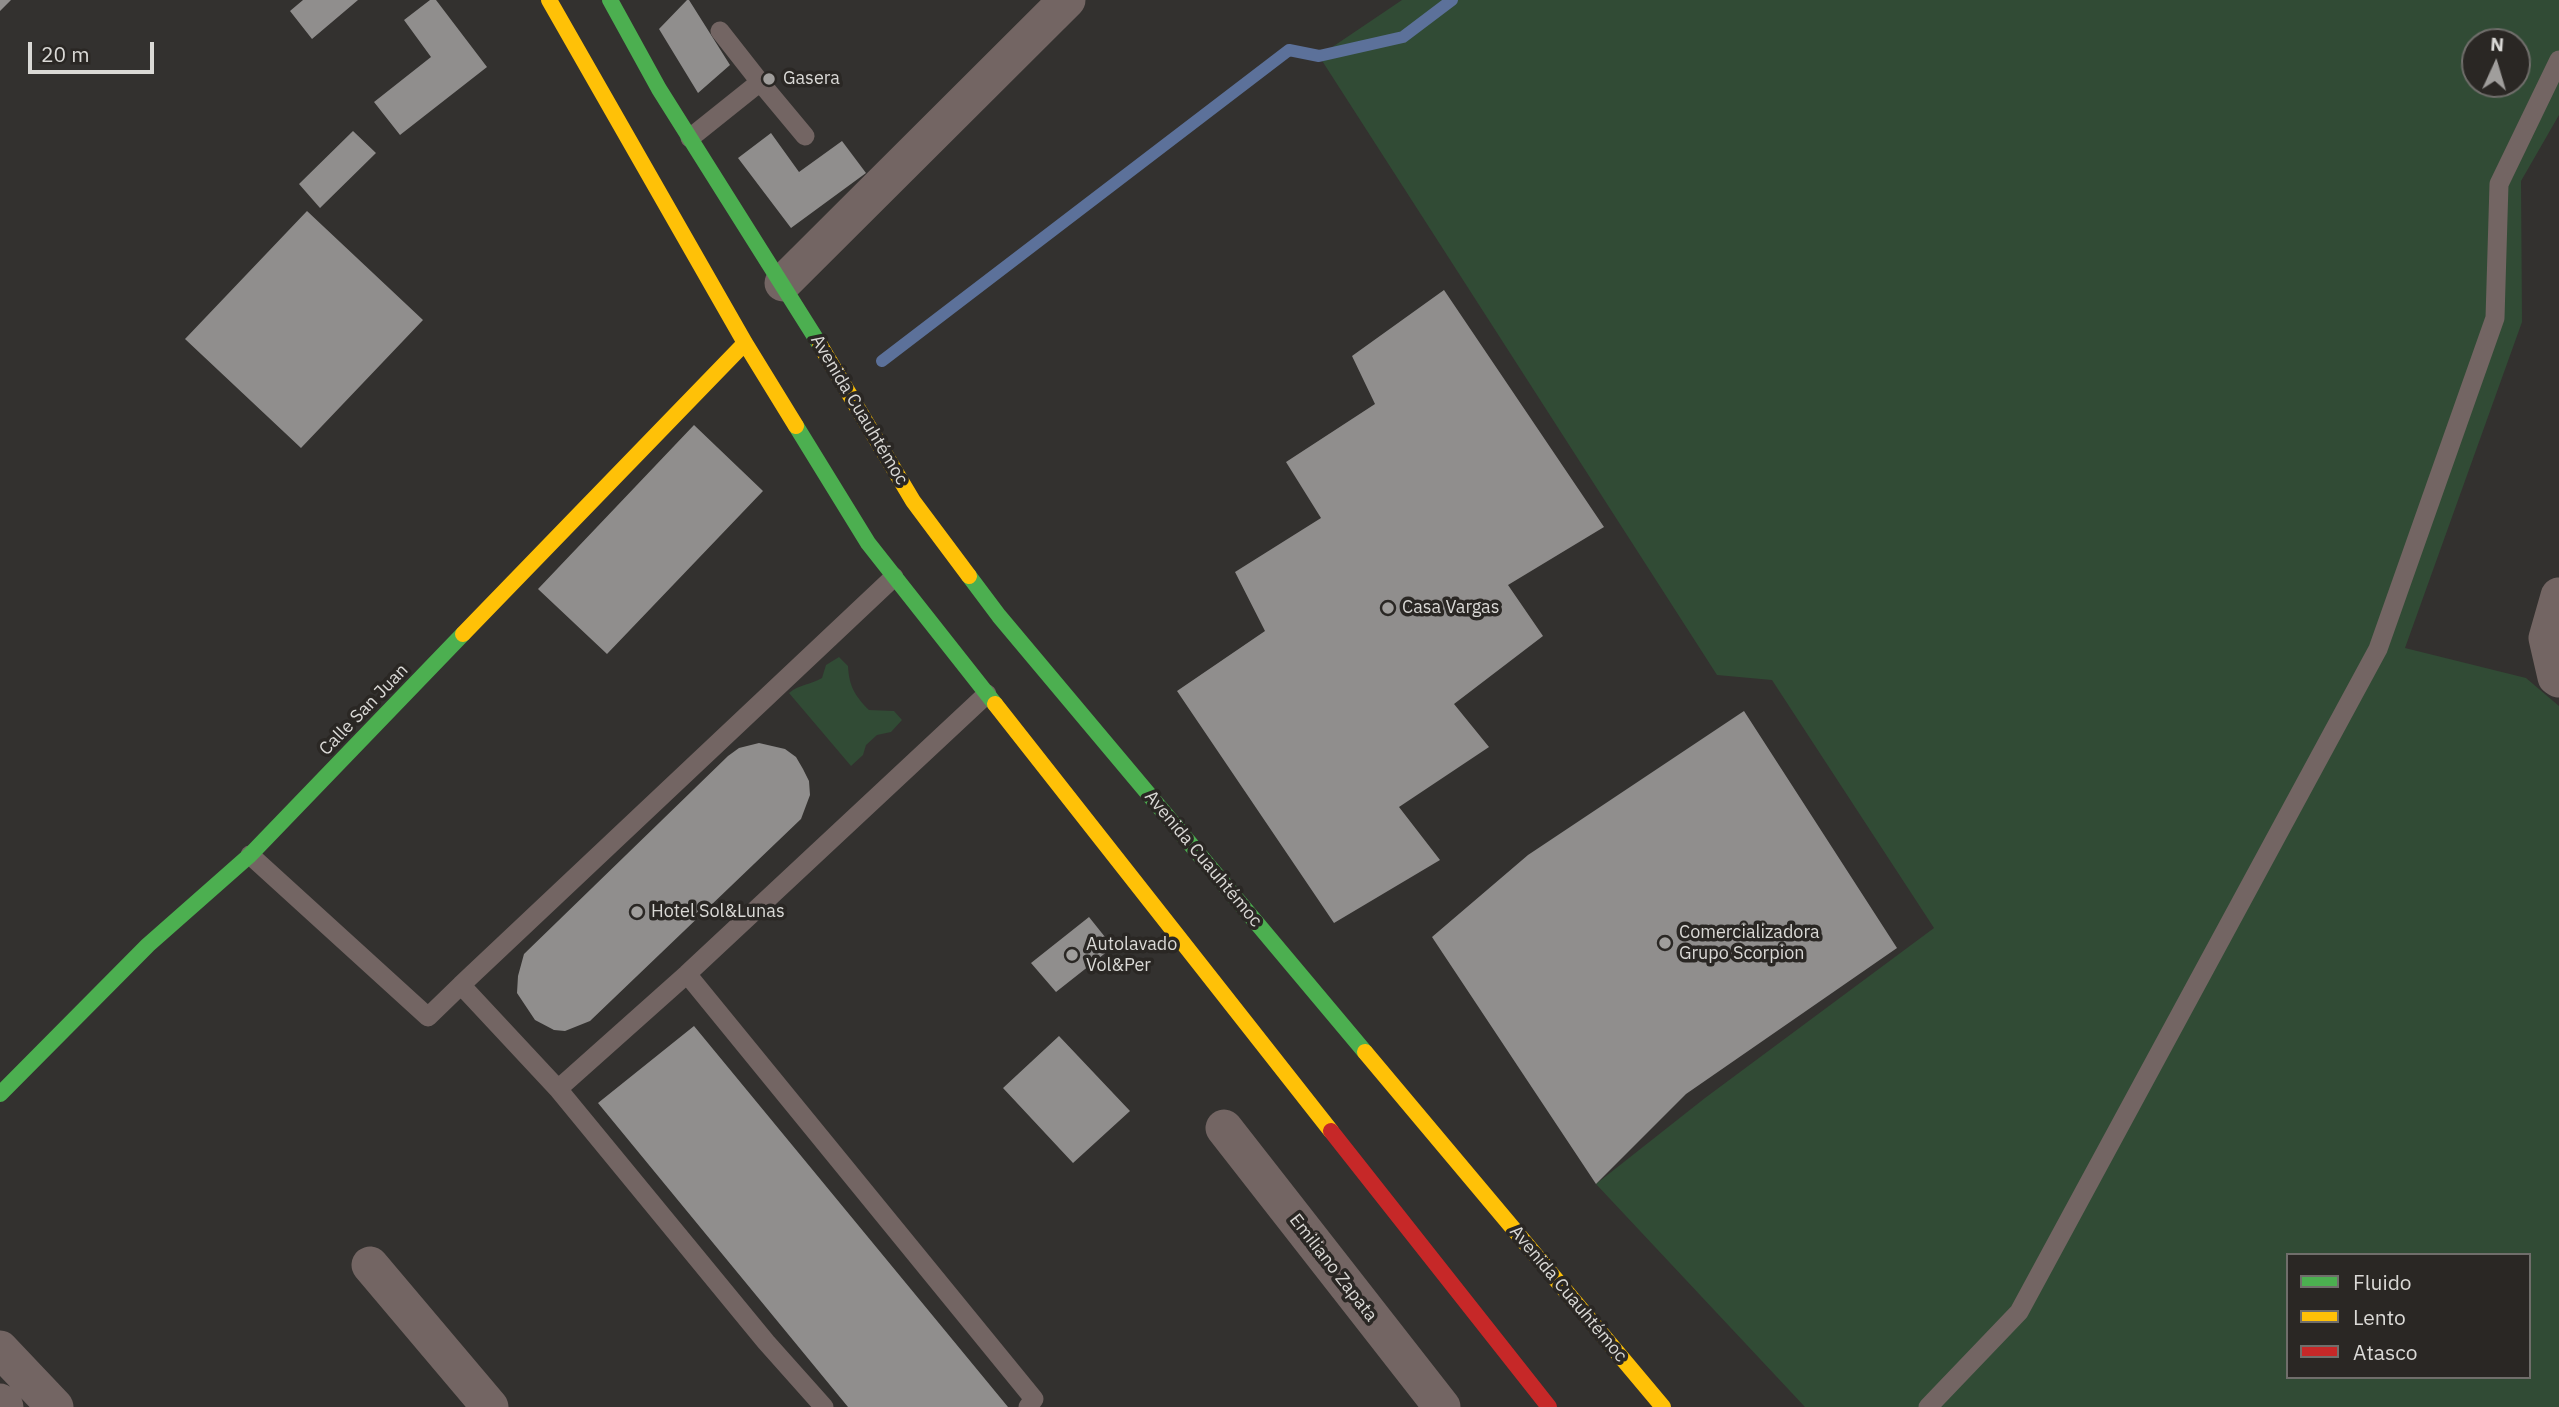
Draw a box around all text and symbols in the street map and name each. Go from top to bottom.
scale bar [32,28,158,72]
north arrow [2461,28,2531,98]
text: N [2490,32,2505,56]
text: 20 m [41,40,90,68]
place label: Gasera [783,68,840,90]
marker: Gasera [761,71,777,87]
street label: Avenida Cuauhtémoc [806,331,912,489]
place label: Casa Vargas [1402,597,1499,619]
marker: Casa Vargas [1380,600,1396,616]
street label: Calle San Juan [315,660,413,760]
street label: Avenida Cuauhtémoc [1140,786,1266,932]
place label: Hotel Sol&Lunas [651,901,785,923]
marker: Hotel Sol&Lunas [629,904,645,920]
place label: Comercializadora Grupo Scorpion [1679,922,1820,964]
place label: Autolavado Vol&Per [1086,934,1177,976]
marker: Comercializadora Grupo Scorpion [1657,935,1673,951]
marker: Autolavado Vol&Per [1064,947,1080,963]
street label: Emiliano Zapata [1284,1210,1382,1326]
street label: Avenida Cuauhtémoc [1505,1221,1631,1367]
legend [2286,1253,2531,1379]
text: Fluido [2353,1268,2412,1296]
text: Lento [2353,1303,2406,1331]
text: Atasco [2353,1338,2417,1366]

